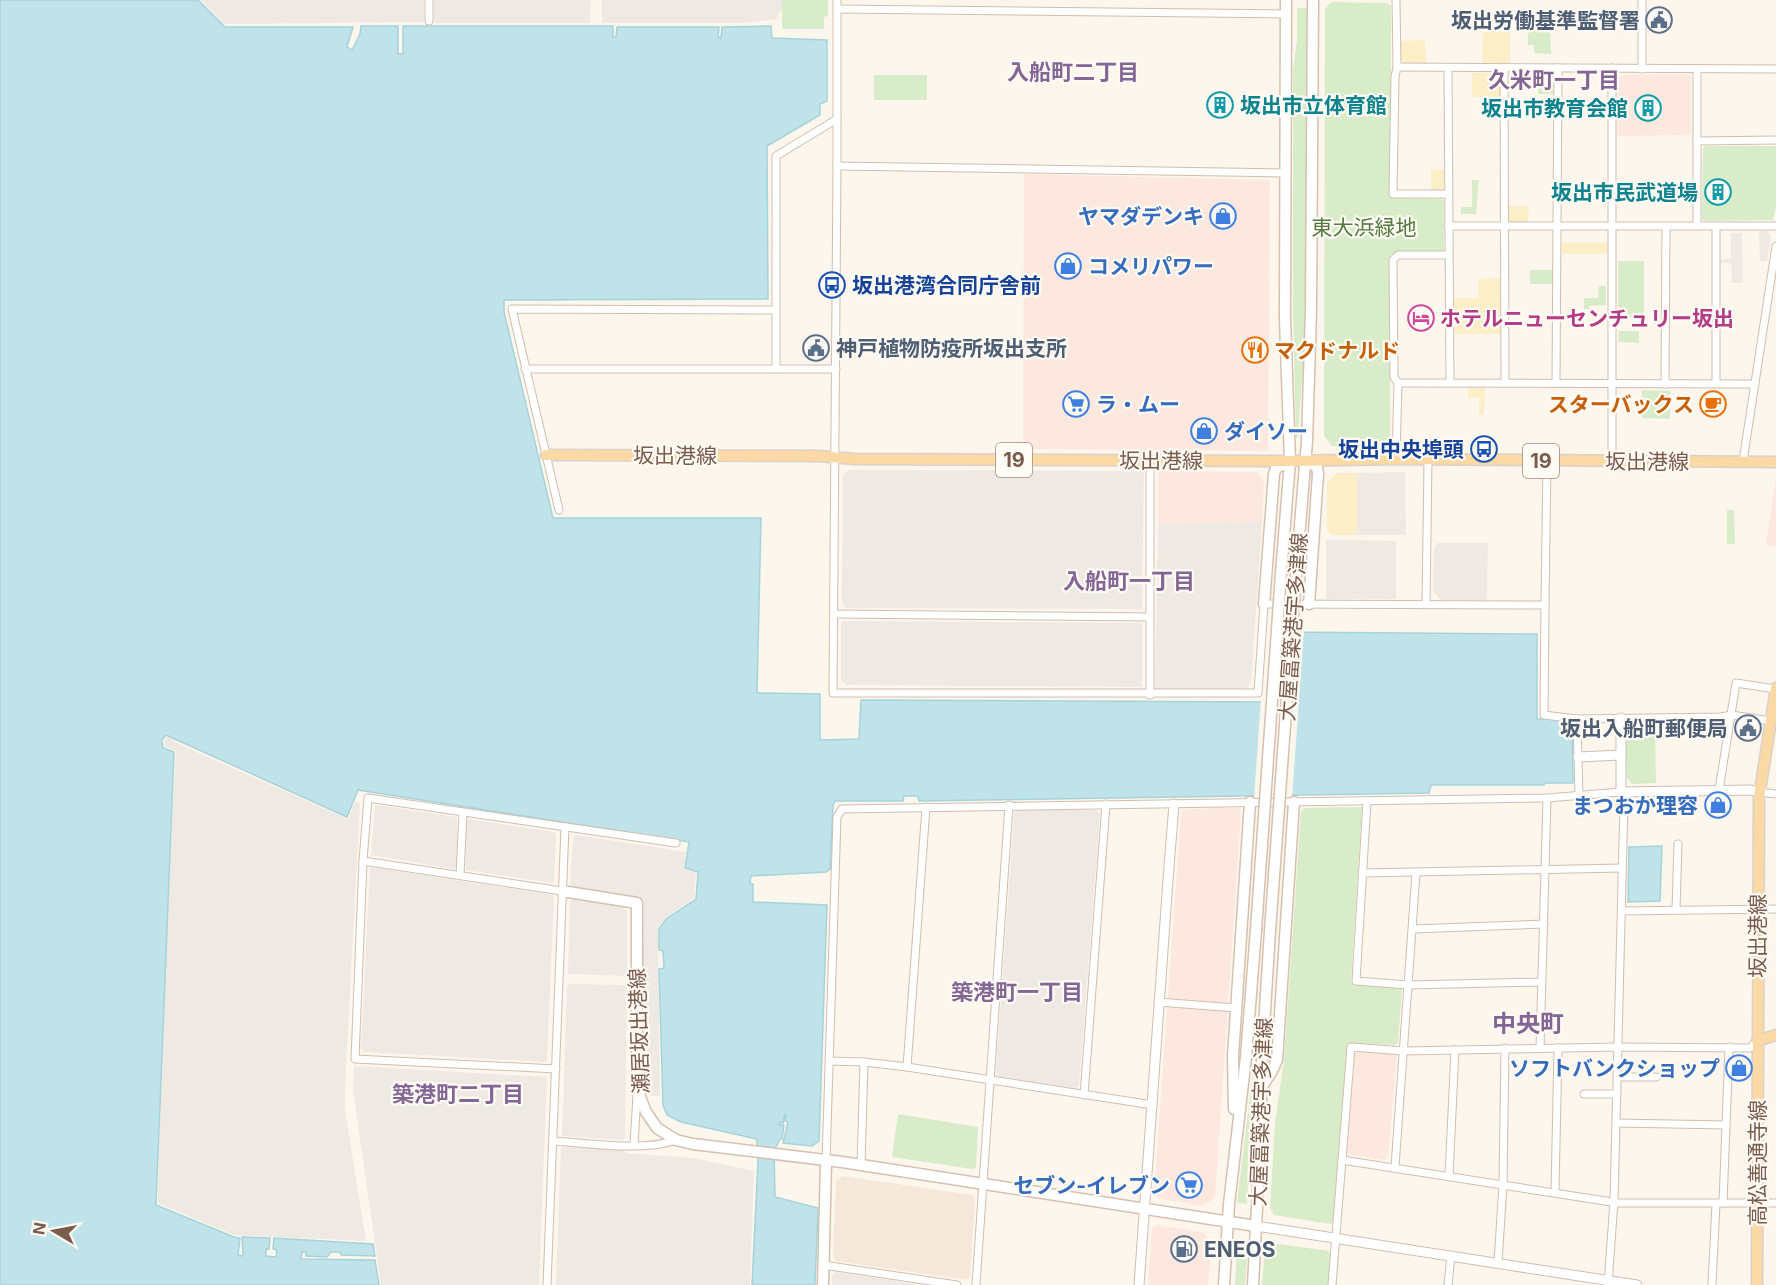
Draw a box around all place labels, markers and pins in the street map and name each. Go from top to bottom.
public building icon: 坂出労働基準監督署 [1644,5,1674,35]
place label: 坂出労働基準監督署 [1451,8,1640,33]
building icon: 坂出市立体育館 [1205,90,1235,120]
place label: 坂出市立体育館 [1240,93,1387,118]
building icon: 坂出市教育会館 [1633,93,1663,123]
place label: 坂出市教育会館 [1481,96,1628,121]
building icon: 坂出市民武道場 [1703,177,1733,207]
place label: 坂出市民武道場 [1551,180,1698,205]
shop icon: ヤマダデンキ [1208,201,1238,231]
place label: ヤマダデンキ [1078,204,1204,229]
shop icon: コメリパワー [1053,251,1083,281]
place label: コメリパワー [1088,254,1214,279]
bus stop icon: 坂出港湾合同庁舎前 [817,270,847,300]
place label: 坂出港湾合同庁舎前 [852,273,1041,298]
hotel icon: ホテルニューセンチュリー坂出 [1406,303,1436,333]
place label: ホテルニューセンチュリー坂出 [1440,306,1734,331]
public building icon: 神戸植物防疫所坂出支所 [801,333,831,363]
restaurant icon: マクドナルド [1240,335,1270,365]
place label: 神戸植物防疫所坂出支所 [836,336,1067,361]
place label: マクドナルド [1274,338,1400,363]
supermarket icon: ラ・ムー [1061,389,1091,419]
cafe icon: スターバックス [1698,389,1728,419]
place label: ラ・ムー [1096,392,1180,417]
place label: スターバックス [1548,392,1694,417]
shop icon: ダイソー [1189,416,1219,446]
place label: ダイソー [1224,419,1308,444]
bus stop icon: 坂出中央埠頭 [1469,434,1499,464]
place label: 坂出中央埠頭 [1338,437,1464,462]
public building icon: 坂出入船町郵便局 [1733,713,1763,743]
place label: 坂出入船町郵便局 [1560,716,1728,741]
shop icon: まつおか理容 [1703,790,1733,820]
place label: まつおか理容 [1572,793,1698,818]
shop icon: ソフトバンクショップ [1724,1053,1754,1083]
place label: ソフトバンクショップ [1509,1056,1720,1081]
supermarket icon: セブン-イレブン [1174,1170,1204,1200]
place label: セブン-イレブン [1013,1173,1170,1198]
fuel station icon: ENEOS [1169,1234,1199,1264]
place label: ENEOS [1204,1237,1275,1262]

